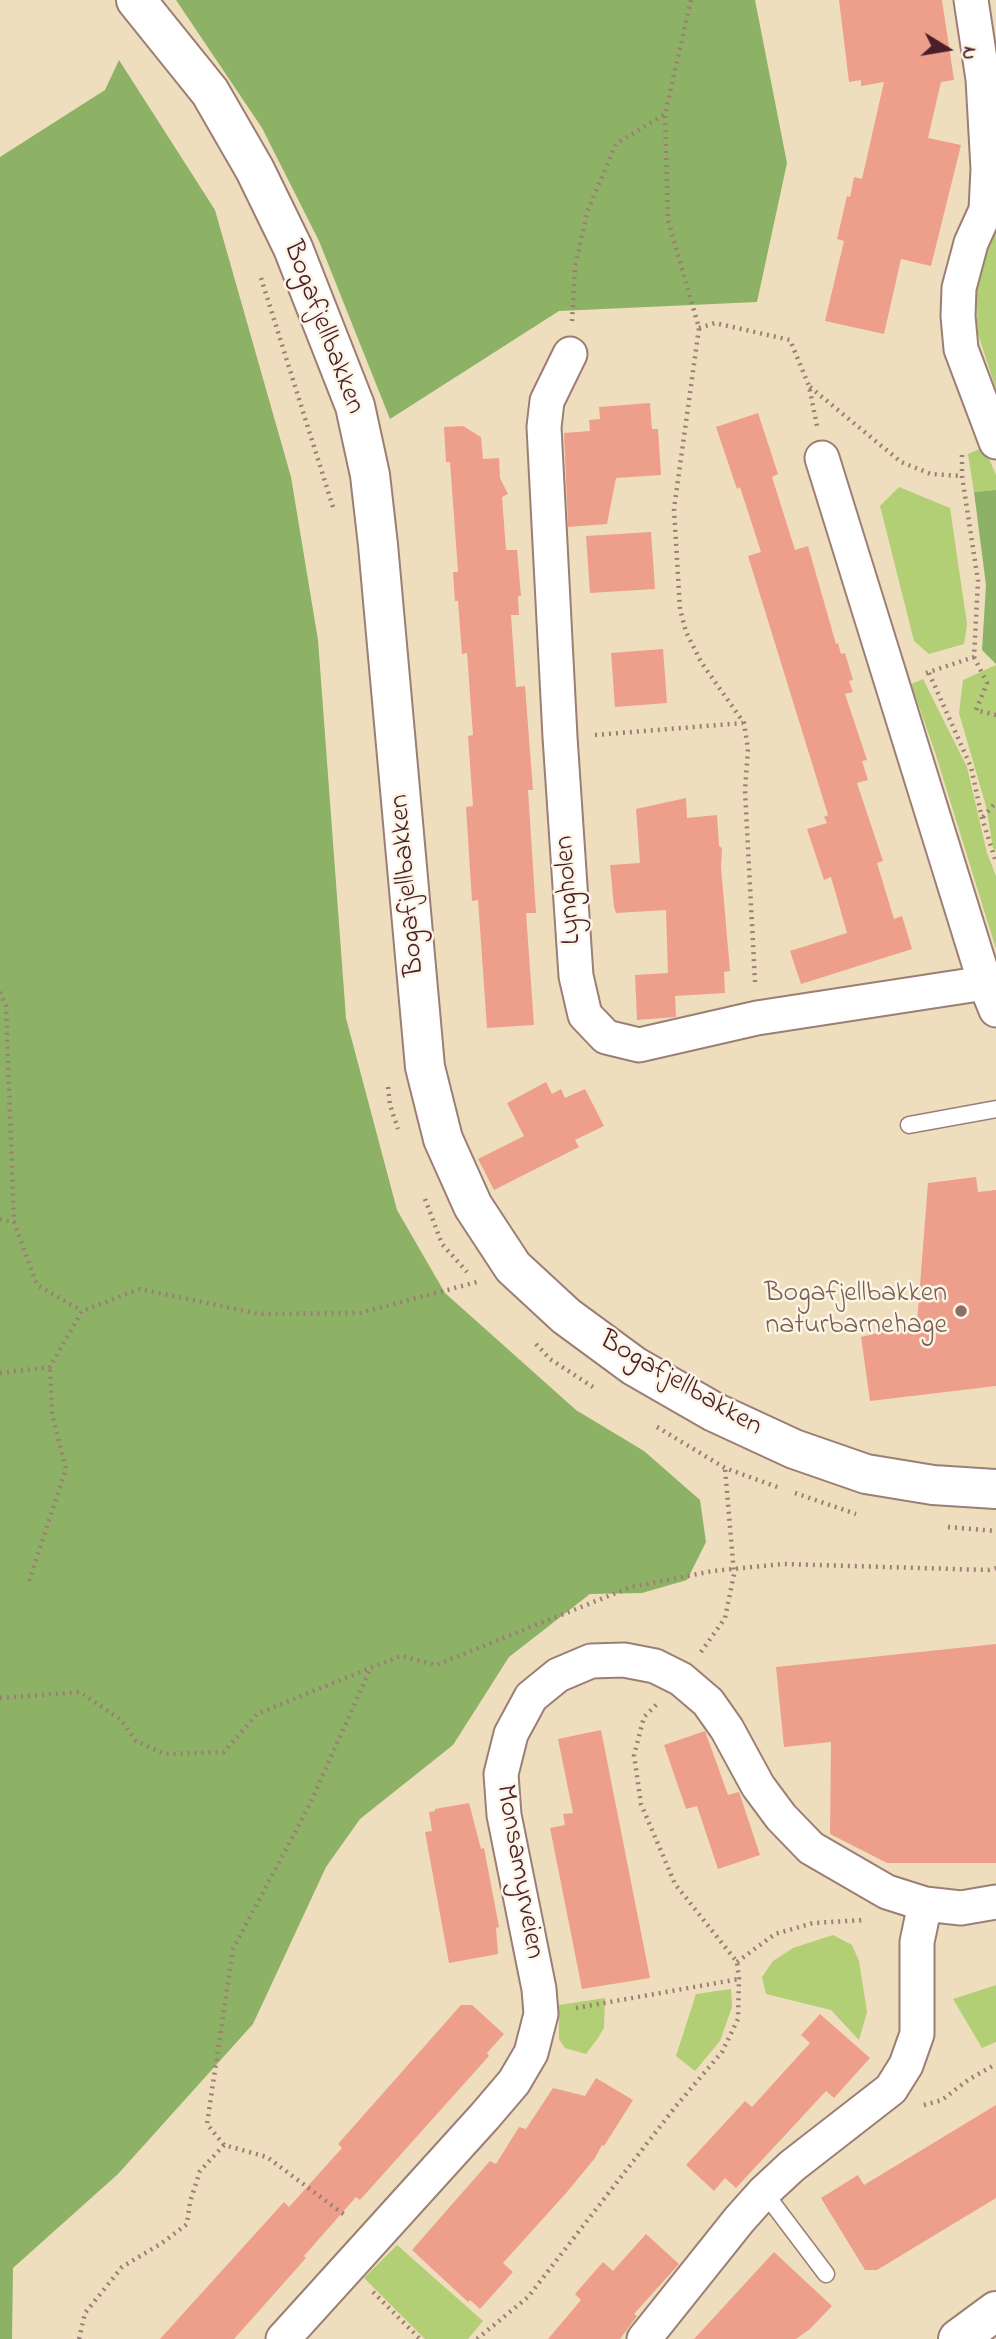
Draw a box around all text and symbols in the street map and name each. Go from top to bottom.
north arrow [912,14,982,84]
text: N [954,44,983,62]
street label: Bogafjellbakken [274,237,370,419]
street label: Bogafjellbakken [384,793,434,977]
street label: Lyngholen [549,834,591,946]
place label: Bogafjellbakken naturbarnehage [765,1278,947,1344]
marker: Bogafjellbakken naturbarnehage [953,1303,969,1319]
street label: Bogafjellbakken [593,1325,767,1445]
street label: Monsamyrveien [486,1782,550,1962]

